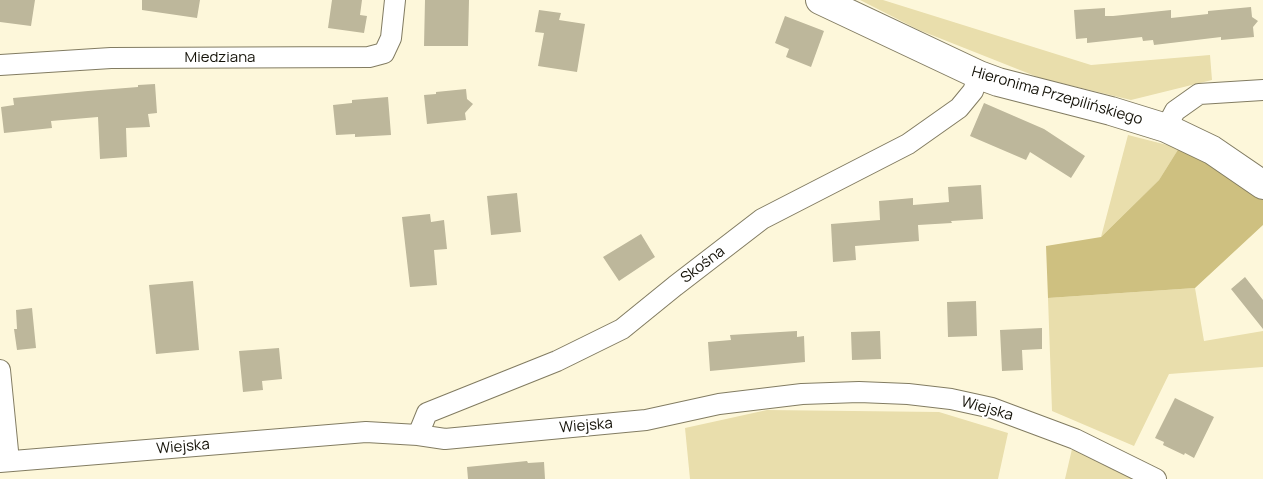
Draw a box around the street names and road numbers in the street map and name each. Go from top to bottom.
street label: Miedziana [185,49,255,67]
street label: Hieronima Przepilińskiego [969,63,1145,129]
street label: Skośna [677,243,729,287]
street label: Wiejska [959,393,1015,425]
street label: Wiejska [559,415,613,437]
street label: Wiejska [156,436,210,458]

